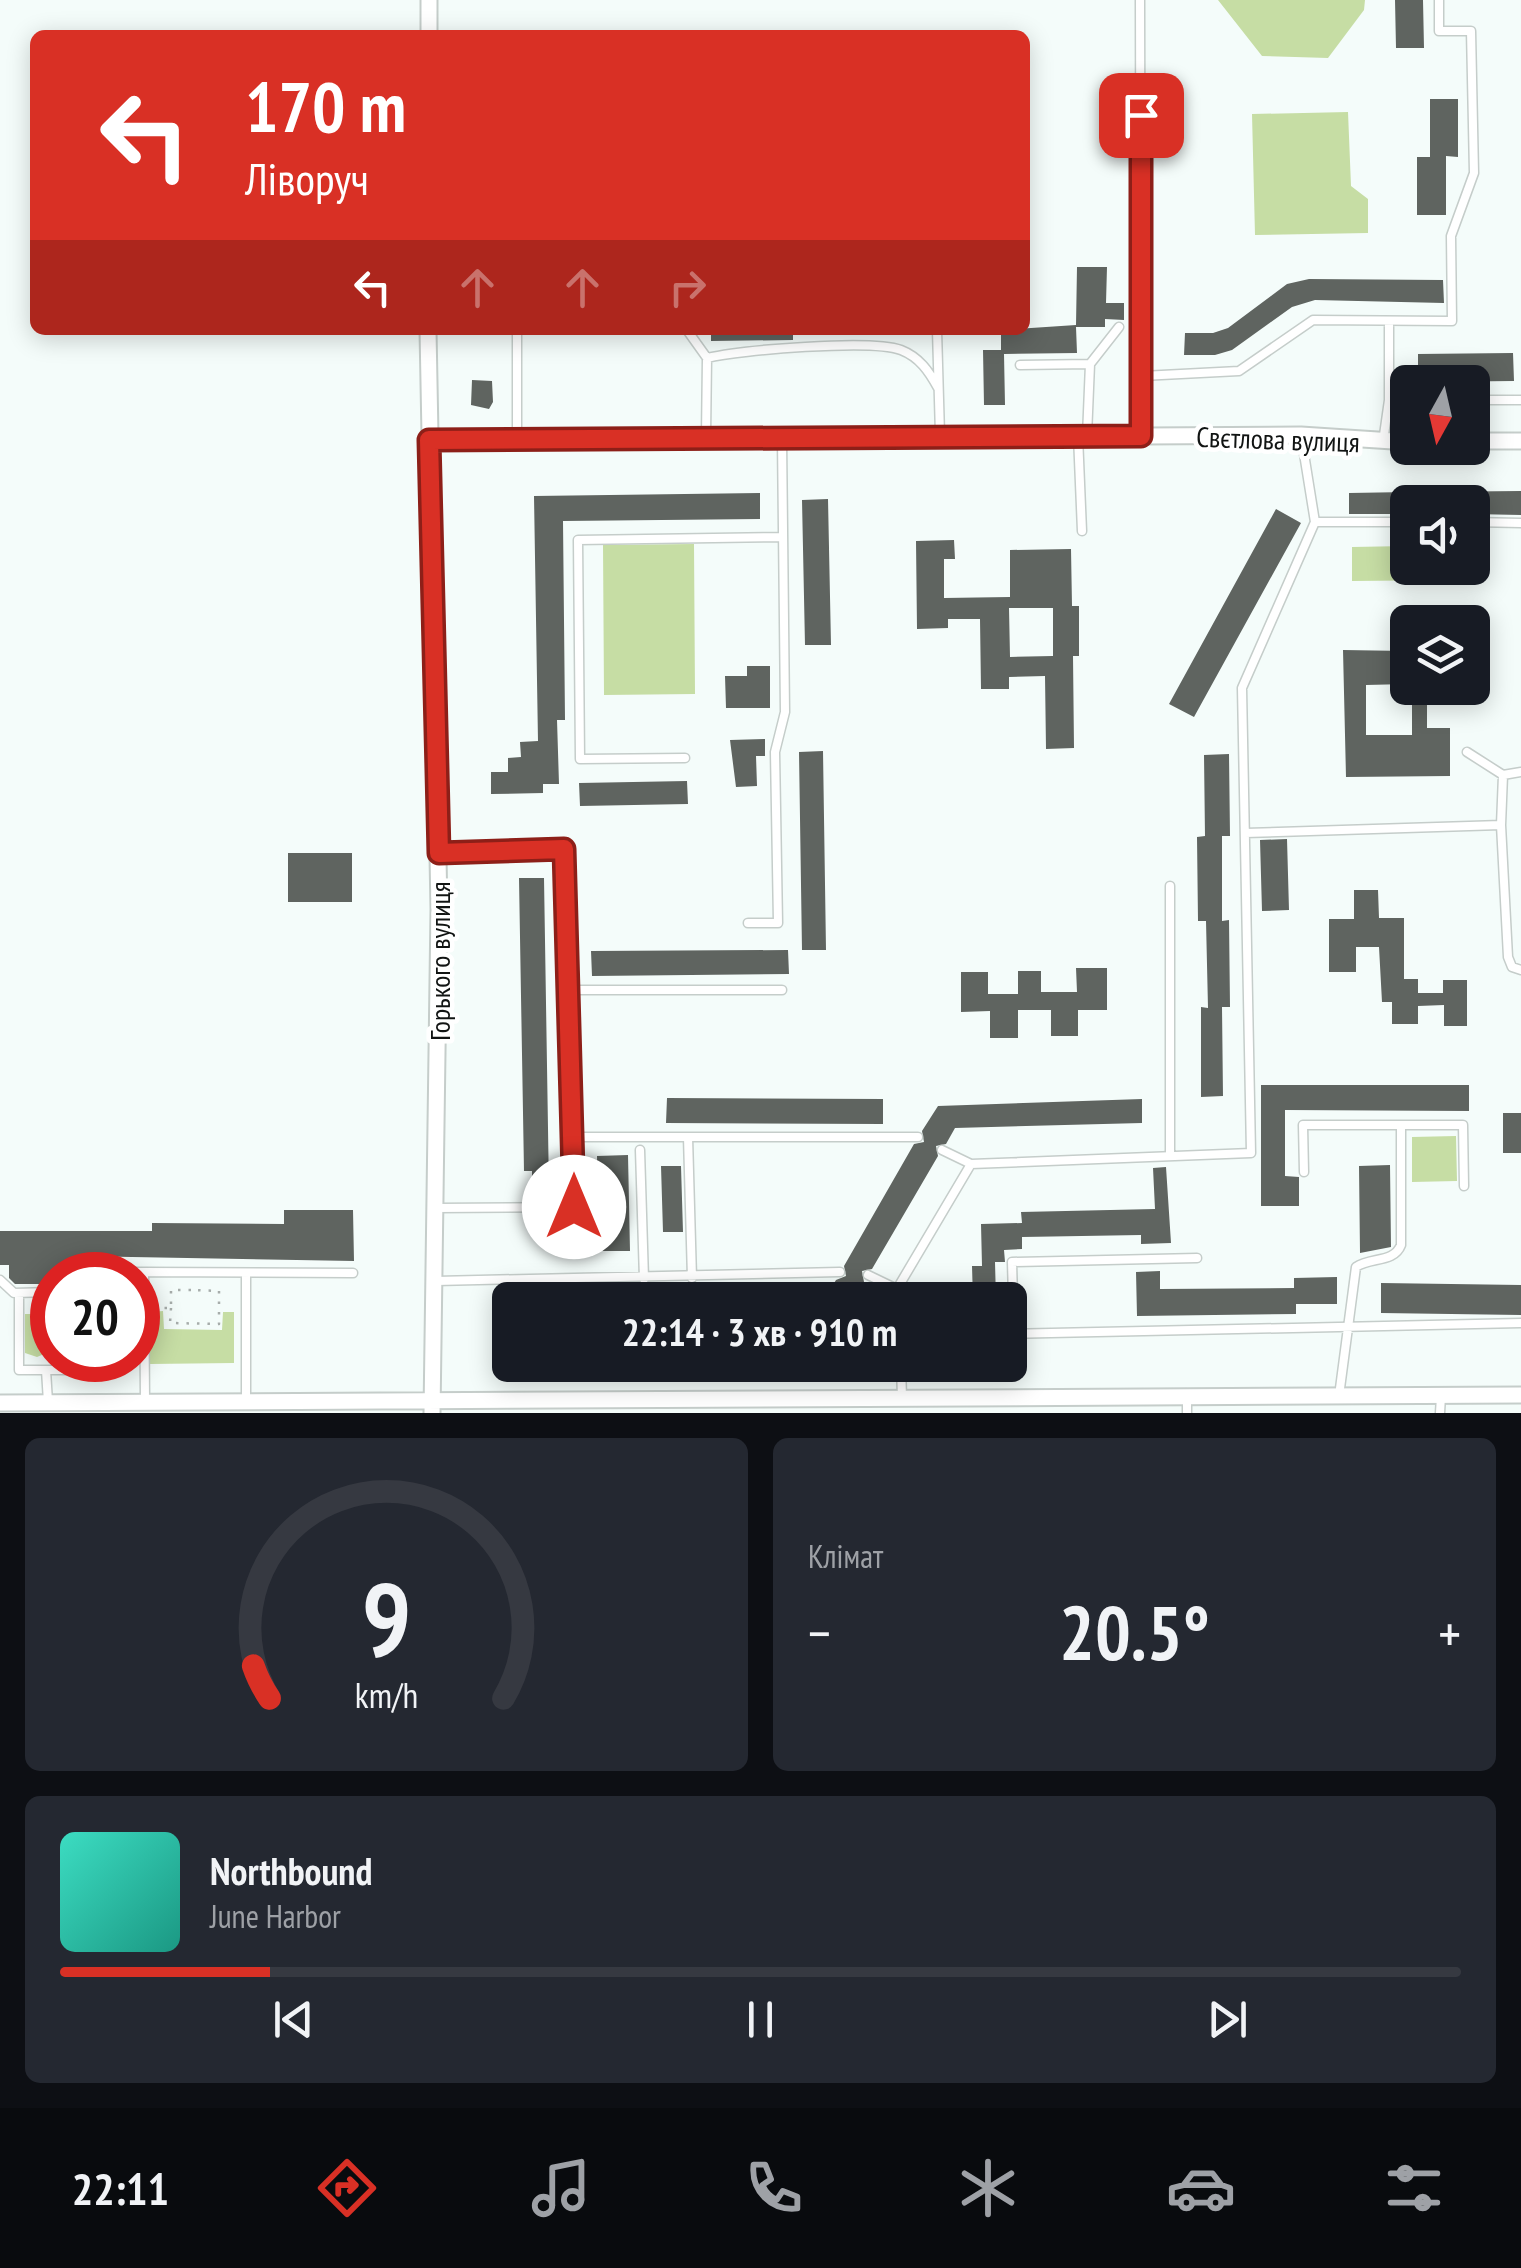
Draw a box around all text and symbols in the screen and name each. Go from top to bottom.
text: 170 m [245,61,406,151]
icon: left [80,70,210,200]
pin [1099,73,1184,158]
icon: arrive [1114,88,1169,143]
text: Ліворуч [245,149,369,207]
icon: left [345,260,400,315]
icon: ahead [450,260,505,315]
icon: ahead [555,260,610,315]
icon: right [660,260,715,315]
north arrow [1390,365,1490,465]
map controls [1390,365,1490,705]
street label: Свєтлова вулиця [1196,418,1360,460]
button: sound [1390,485,1490,585]
button: layers [1390,605,1490,705]
street label: Горького вулиця [421,881,458,1041]
position arrow [522,1155,626,1259]
speed limit sign: 20 [30,1252,160,1382]
text: 22:14 · 3 хв · 910 m [622,1307,897,1356]
text: Клімат [808,1535,883,1577]
text: 9 [362,1550,411,1685]
text: 20.5° [1059,1584,1210,1681]
text: − [808,1597,831,1668]
text: + [1438,1597,1461,1668]
text: km/h [355,1672,418,1718]
text: Northbound [210,1846,372,1895]
text: June Harbor [210,1895,341,1937]
icon: previous [266,1992,321,2047]
icon: pause [733,1992,788,2047]
icon: next [1200,1992,1255,2047]
icon: directions [312,2153,382,2223]
icon: music [526,2153,596,2223]
icon: phone [739,2153,809,2223]
icon: climate [953,2153,1023,2223]
icon: car [1166,2153,1236,2223]
icon: filters [1379,2153,1449,2223]
text: 22:11 [72,2159,169,2217]

